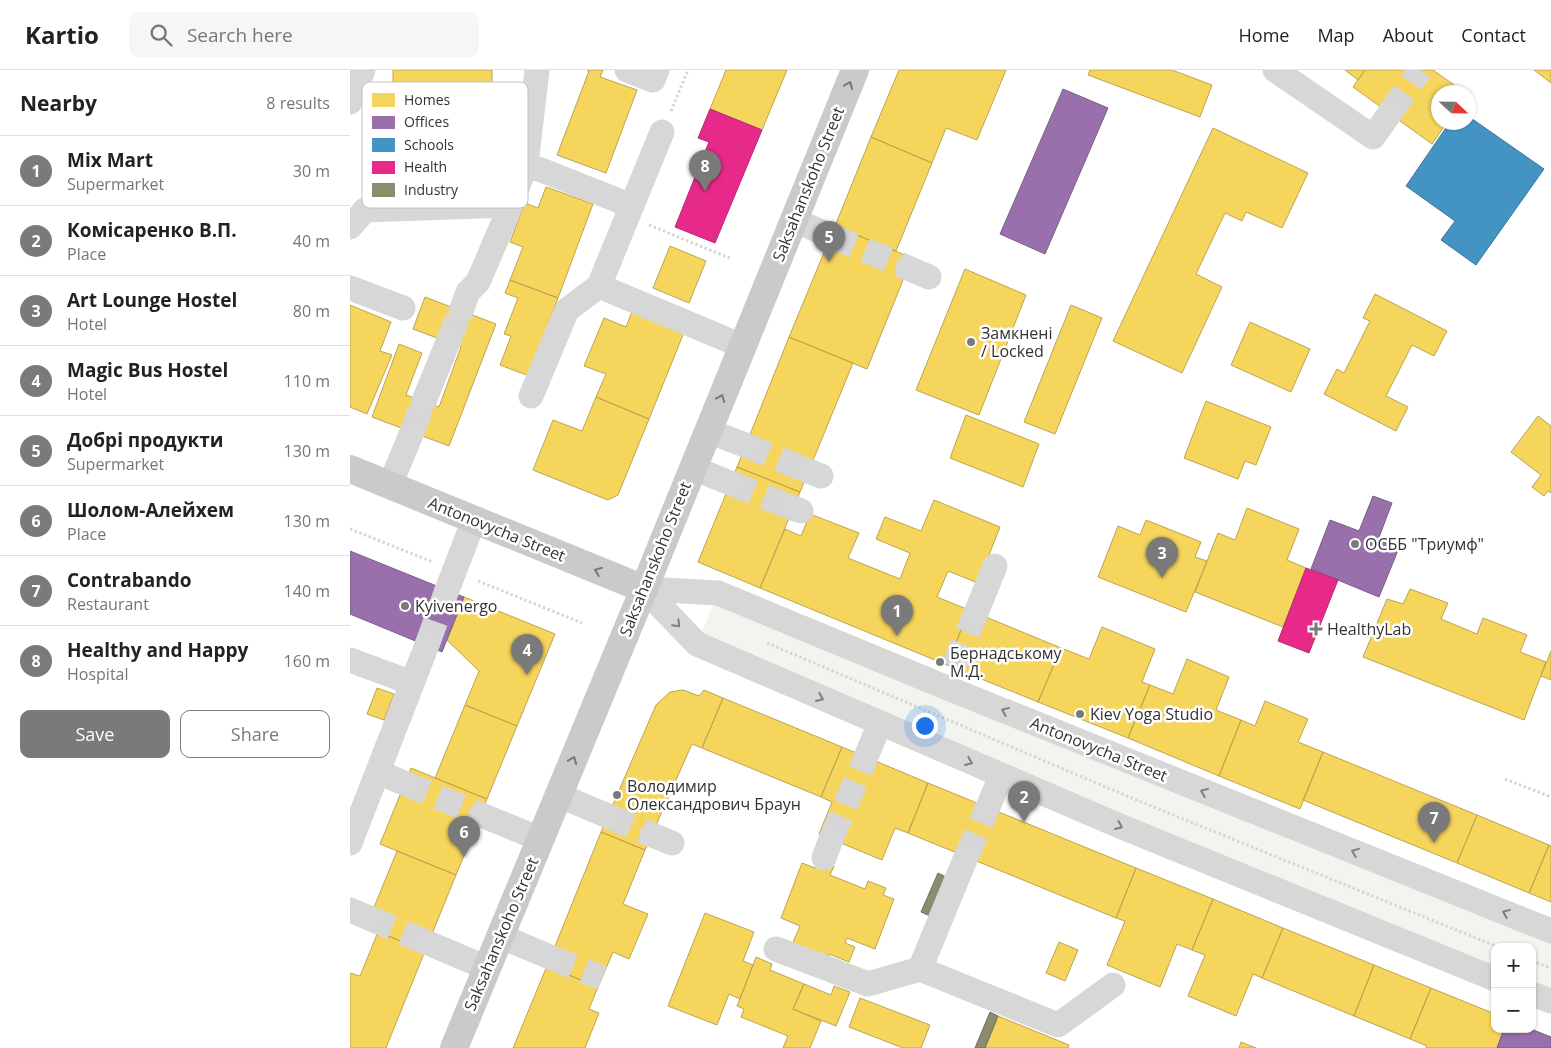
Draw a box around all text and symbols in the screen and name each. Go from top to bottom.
search box [129,12,479,57]
text: Kartio [25,18,99,51]
icon: search [147,21,175,49]
text: Search here [187,22,293,48]
text: Home [1239,23,1289,47]
text: Map [1317,23,1355,47]
text: About [1383,23,1433,47]
text: Contact [1461,23,1526,47]
one-way arrow [842,81,853,90]
legend [362,82,528,208]
north arrow [1431,85,1476,130]
text: Nearby [20,89,97,117]
text: Homes [404,90,451,109]
text: 8 results [266,92,330,114]
street label: Saksahanskoho Street [767,103,849,265]
text: Offices [404,112,449,131]
text: Schools [404,135,454,154]
text: Mix Mart [67,147,153,173]
pin: 8 [689,150,721,191]
text: Health [404,157,447,176]
text: 1 [31,160,41,182]
text: 30 m [293,160,330,182]
text: Supermarket [67,173,164,195]
text: Industry [404,180,459,199]
text: Комісаренко В.П. [67,217,237,243]
pin: 5 [813,221,845,262]
text: 2 [31,230,41,252]
text: 40 m [293,230,330,252]
text: Place [67,243,106,265]
text: Art Lounge Hostel [67,287,237,313]
text: 3 [31,300,41,322]
text: 80 m [293,300,330,322]
text: Hotel [67,313,107,335]
place label: Замкнені / Locked [981,322,1053,362]
marker: Замкнені / Locked [965,336,977,348]
text: Magic Bus Hostel [67,357,228,383]
text: 4 [31,370,41,392]
text: 110 m [284,370,330,392]
text: Hotel [67,383,107,405]
one-way arrow [715,394,726,403]
text: Добрі продукти [67,427,223,453]
text: 5 [31,440,41,462]
text: 130 m [284,440,330,462]
text: Supermarket [67,453,164,475]
street label: Saksahanskoho Street [614,478,696,640]
street label: Antonovycha Street [425,491,569,567]
text: Шолом-Алейхем [67,497,234,523]
text: 6 [31,510,41,532]
text: 130 m [284,510,330,532]
text: Place [67,523,106,545]
place label: ОСББ "Триумф" [1365,533,1484,555]
pin: 3 [1146,537,1178,578]
marker: ОСББ "Триумф" [1349,538,1361,550]
one-way arrow [594,566,603,577]
text: Contrabando [67,567,191,593]
text: 7 [31,580,41,602]
text: 140 m [284,580,330,602]
text: Restaurant [67,593,149,615]
place label: Kyivenergo [415,595,497,617]
pin: 1 [881,595,913,636]
marker: Kyivenergo [399,600,411,612]
one-way arrow [671,618,680,627]
place label: HealthyLab [1327,618,1411,640]
marker: HealthyLab [1309,622,1323,636]
pin: 4 [511,634,543,675]
text: Healthy and Happy [67,637,248,663]
place label: Бернадському М.Д. [950,642,1063,682]
text: 8 [31,650,41,672]
text: 160 m [284,650,330,672]
marker: Бернадському М.Д. [934,656,946,668]
text: Hospital [67,663,129,685]
one-way arrow [815,691,824,702]
place label: Kiev Yoga Studio [1090,703,1213,725]
one-way arrow [1001,707,1010,718]
marker: Kiev Yoga Studio [1074,708,1086,720]
button: Save [20,710,170,758]
button: Share [180,710,330,758]
street label: Antonovycha Street [1027,711,1171,787]
your location [912,713,938,739]
one-way arrow [964,756,973,767]
one-way arrow [567,757,577,765]
place label: Володимир Олександрович Браун [627,775,801,815]
pin: 2 [1008,781,1040,822]
one-way arrow [1201,787,1209,797]
marker: Володимир Олександрович Браун [611,789,623,801]
pin: 7 [1418,802,1450,843]
pin: 6 [448,816,480,857]
one-way arrow [1114,819,1123,830]
one-way arrow [1351,848,1360,859]
street label: Saksahanskoho Street [459,853,543,1014]
one-way arrow [1502,909,1511,919]
map controls [1491,943,1536,1033]
button: + [1491,943,1536,988]
button: − [1491,988,1536,1033]

